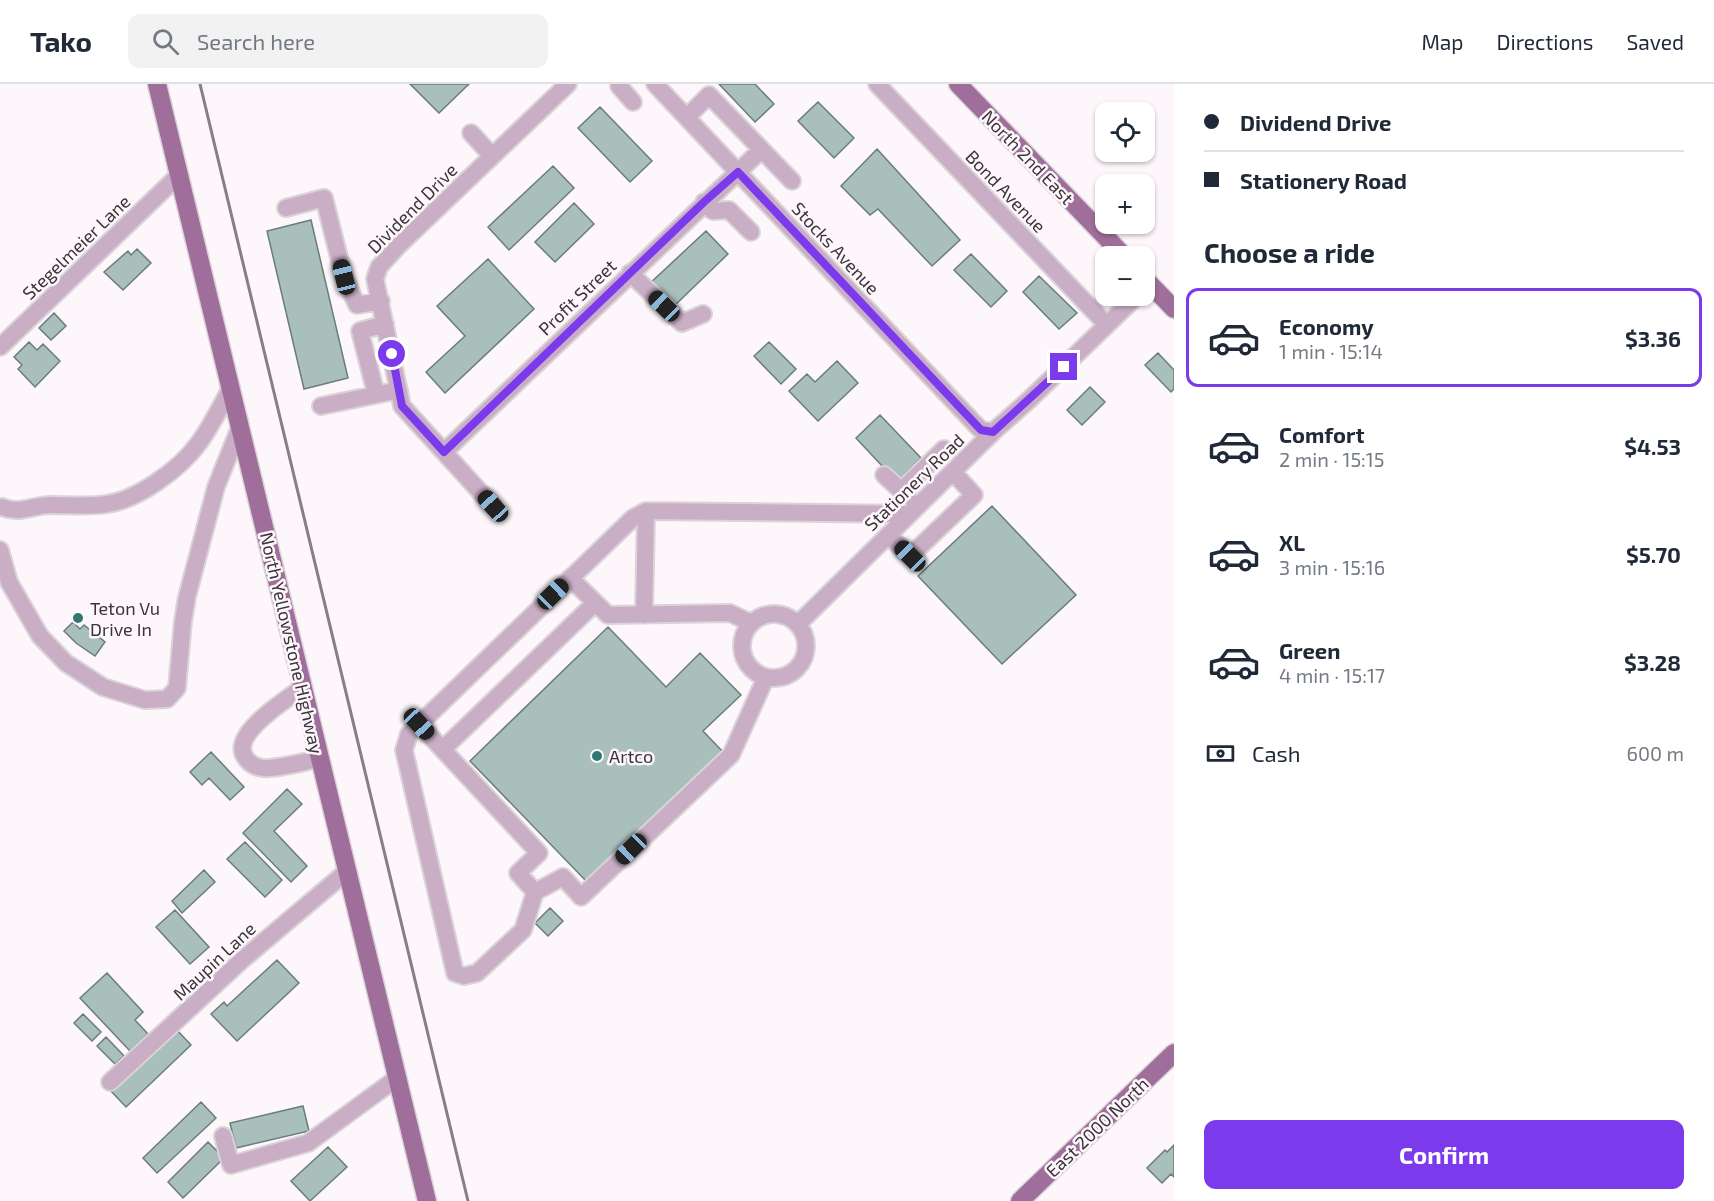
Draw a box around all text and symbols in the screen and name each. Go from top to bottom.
search box [128,14,548,68]
text: Tako [30,24,92,58]
icon: search [149,25,182,58]
text: Search here [197,28,315,54]
text: Map [1421,29,1464,54]
text: Directions [1497,29,1593,54]
text: Saved [1626,29,1684,54]
map controls [1095,102,1155,306]
button: locate [1095,102,1155,162]
street label: North 2nd East [978,105,1078,209]
text: Dividend Drive [1240,109,1391,135]
street label: Bond Avenue [961,145,1051,237]
street label: Dividend Drive [363,159,461,257]
text: Stationery Road [1240,167,1407,193]
button: + [1095,174,1155,234]
street label: Stegelmeier Lane [18,190,134,304]
street label: Stocks Avenue [788,197,884,299]
text: Choose a ride [1204,236,1375,268]
button: − [1095,246,1155,306]
street label: Profit Street [534,254,621,340]
car [331,257,357,297]
car [645,287,683,325]
icon: car [1207,311,1261,365]
text: Economy [1279,313,1374,339]
text: $3.36 [1625,325,1681,351]
text: 1 min · 15:14 [1279,339,1383,363]
route start [378,340,405,367]
route end [1050,353,1077,380]
icon: car [1207,419,1261,473]
text: Comfort [1279,421,1364,447]
street label: Stationery Road [860,429,968,535]
text: $4.53 [1624,433,1681,459]
text: 2 min · 15:15 [1279,447,1385,471]
car [474,487,512,525]
icon: car [1207,527,1261,581]
text: XL [1279,529,1305,555]
street label: North Yellowstone Highway [256,530,328,756]
car [891,537,929,575]
text: $5.70 [1626,541,1681,567]
text: 3 min · 15:16 [1279,555,1385,579]
car [534,575,572,613]
place label: Teton Vu Drive In [90,597,160,640]
marker: Teton Vu Drive In [71,611,85,625]
icon: car [1207,635,1261,689]
text: Green [1279,637,1341,663]
text: $3.28 [1624,649,1681,675]
text: 4 min · 15:17 [1279,663,1385,687]
car [400,705,438,743]
icon: cash [1204,737,1237,770]
text: Cash [1252,740,1301,766]
text: 600 m [1626,741,1684,765]
place label: Artco [609,745,653,767]
marker: Artco [590,749,604,763]
car [612,830,650,868]
street label: Maupin Lane [168,917,260,1005]
street label: East 2000 North [1041,1073,1153,1181]
button: Confirm [1204,1120,1684,1189]

